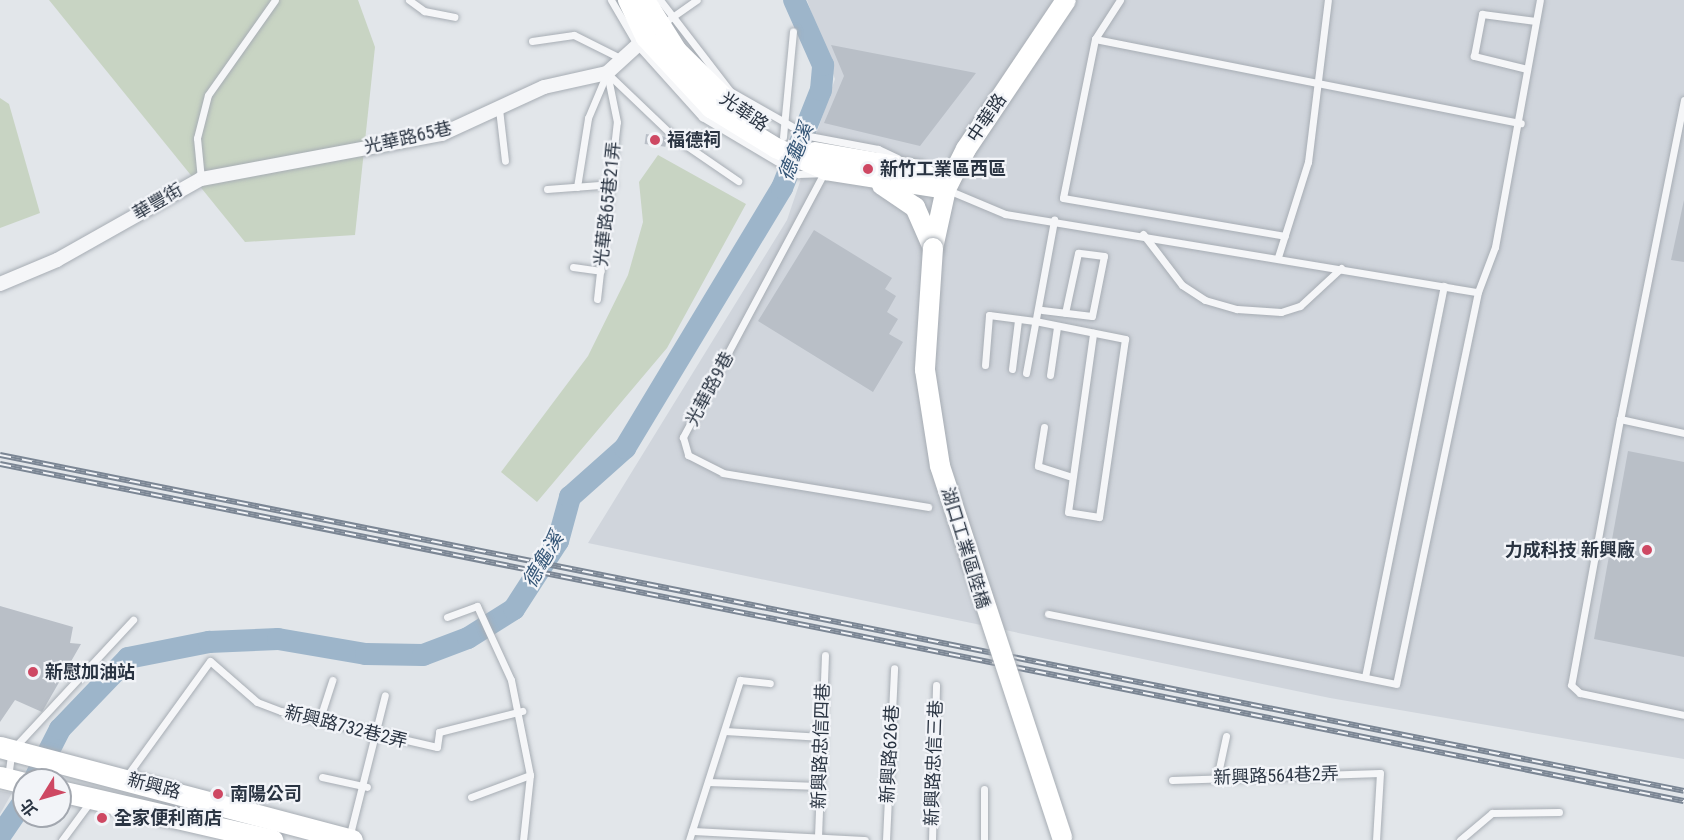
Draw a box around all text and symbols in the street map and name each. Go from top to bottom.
street label: 光華路 [716,88,772,136]
street label: 中華路 [963,90,1011,146]
street label: 光華路65巷 [362,117,454,159]
water label: 德龜溪 [774,120,818,184]
place label: 福德祠 [667,129,721,151]
marker: 福德祠 [648,133,662,147]
street label: 光華路65巷21弄 [591,140,625,268]
place label: 新竹工業區西區 [880,158,1006,180]
marker: 新竹工業區西區 [861,162,875,176]
street label: 華豐街 [129,179,187,225]
street label: 光華路9巷 [681,348,739,430]
street label: 湖口工業區陸橋 [936,485,994,611]
water label: 德龜溪 [518,528,568,592]
place label: 力成科技 新興廠 [1505,539,1635,561]
marker: 力成科技 新興廠 [1640,543,1654,557]
place label: 新慰加油站 [45,661,135,683]
marker: 新慰加油站 [26,665,40,679]
street label: 新興路忠信四巷 [808,683,834,809]
street label: 新興路忠信三巷 [921,700,947,826]
street label: 新興路732巷2弄 [282,701,410,753]
street label: 新興路626巷 [877,704,903,804]
street label: 新興路564巷2弄 [1213,763,1339,789]
north arrow [12,768,72,828]
street label: 新興路 [125,769,183,803]
place label: 南陽公司 [230,783,302,805]
marker: 南陽公司 [211,787,225,801]
text: 北 [16,796,41,820]
place label: 全家便利商店 [114,807,222,829]
marker: 全家便利商店 [95,811,109,825]

